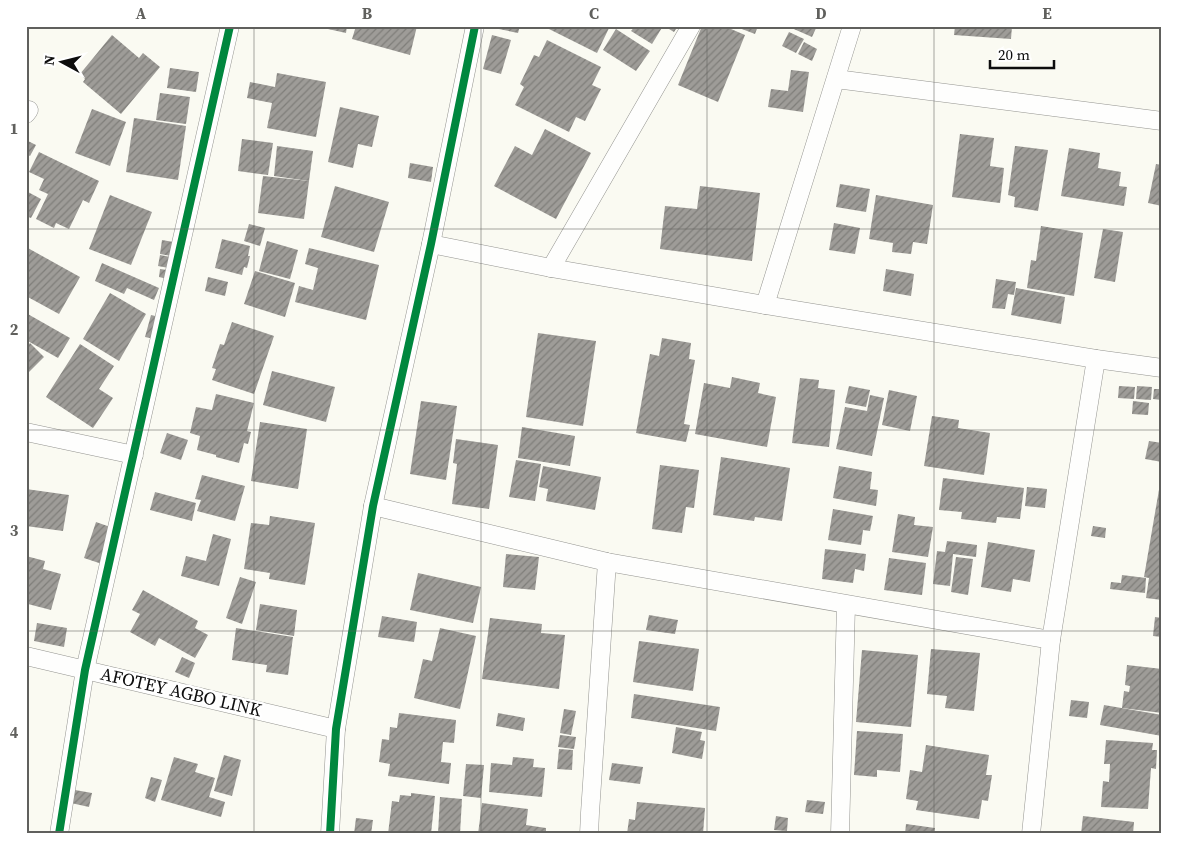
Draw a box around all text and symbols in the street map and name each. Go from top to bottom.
text: A [136,2,147,24]
text: B [362,2,373,24]
text: C [589,2,599,24]
text: D [815,2,827,24]
text: E [1042,2,1052,24]
north arrow [38,38,88,88]
scale bar [990,38,1054,70]
text: 20 m [998,44,1030,65]
text: N [39,54,60,67]
text: 1 [10,117,18,139]
text: 2 [10,318,19,340]
text: 3 [10,519,19,541]
street label: AFOTEY AGBO LINK [98,661,264,722]
text: 4 [10,721,19,743]

